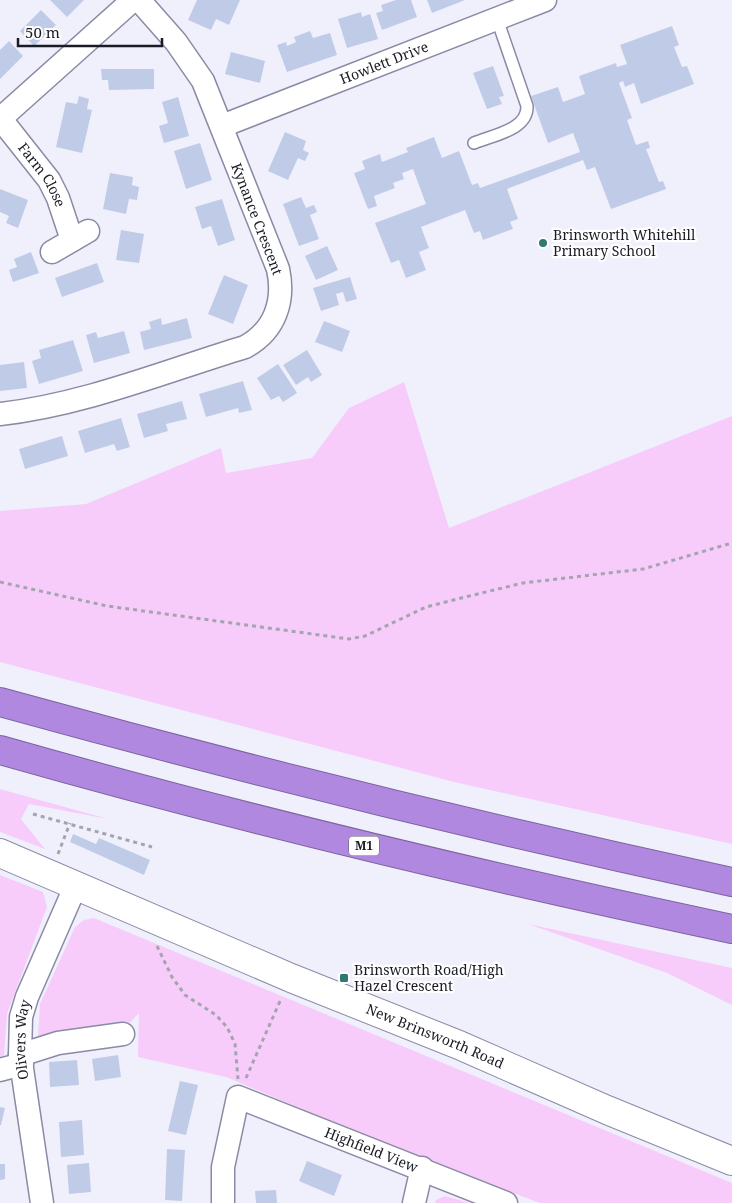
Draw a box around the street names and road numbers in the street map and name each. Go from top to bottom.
street label: Howlett Drive [337,36,431,88]
street label: Farm Close [14,138,70,209]
street label: Kynance Crescent [227,160,288,278]
road number: M1 [349,836,379,856]
street label: Olivers Way [10,997,35,1081]
street label: New Brinsworth Road [363,999,507,1073]
street label: Highfield View [322,1122,422,1177]

